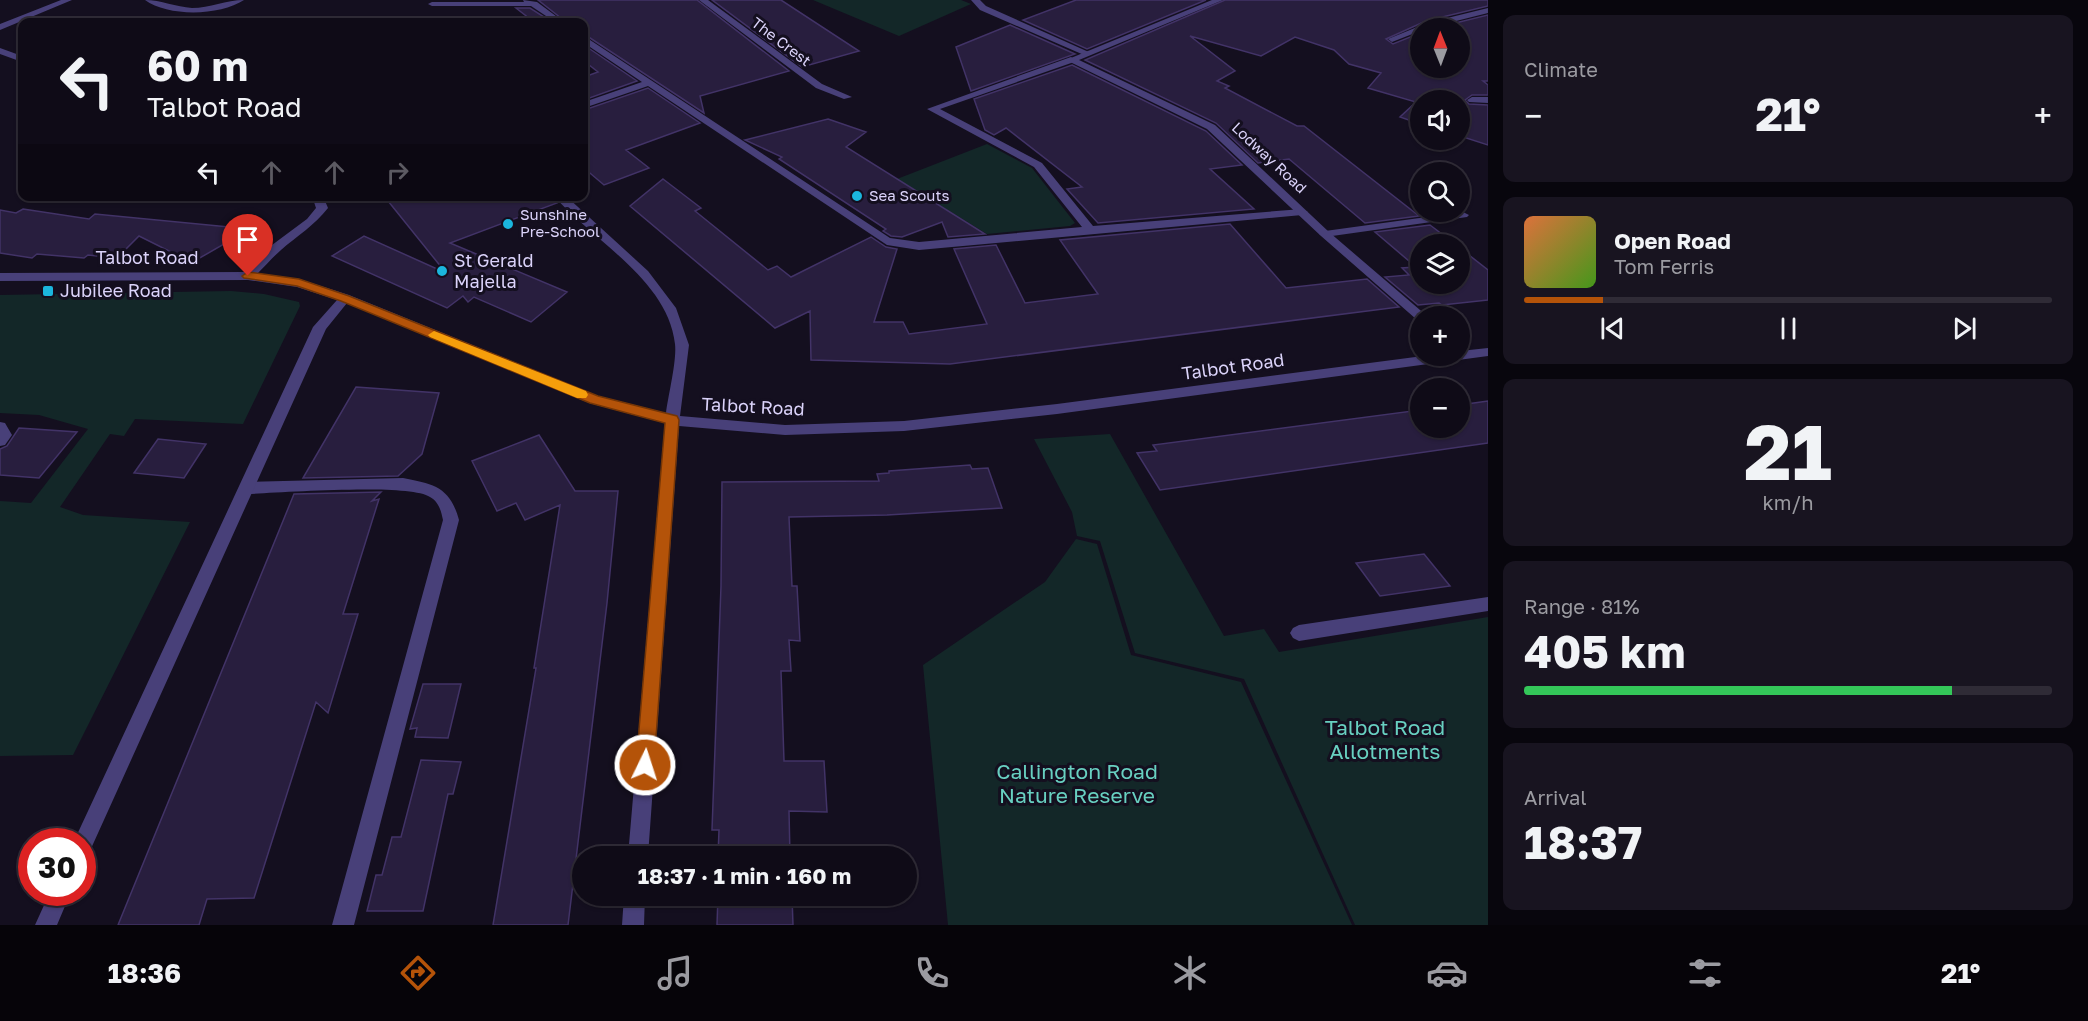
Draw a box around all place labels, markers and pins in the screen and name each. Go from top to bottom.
place label: Sea Scouts [869,186,949,204]
marker: Sea Scouts [850,189,864,203]
place label: Sunshine Pre-School [520,205,600,240]
pin [222,214,273,276]
marker: Sunshine Pre-School [501,217,515,231]
place label: St Gerald Majella [454,249,534,292]
marker: St Gerald Majella [435,264,449,278]
place label: Jubilee Road [60,279,172,301]
marker: Jubilee Road [41,284,55,298]

